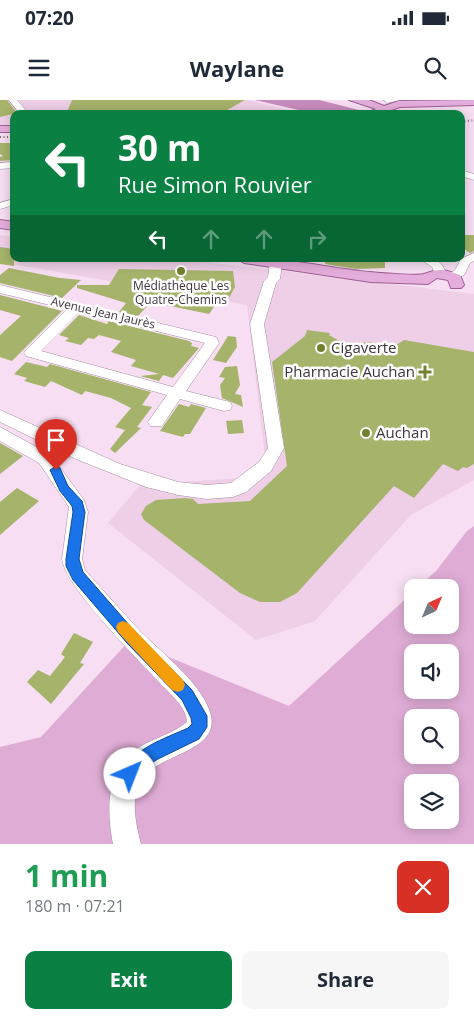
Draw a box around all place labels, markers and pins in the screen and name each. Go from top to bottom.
marker: Médiathèque Les Quatre-Chemins [175,265,187,277]
place label: Médiathèque Les Quatre-Chemins [133,277,229,308]
place label: Cigaverte [331,337,397,357]
marker: Cigaverte [315,342,327,354]
place label: Pharmacie Auchan [284,361,415,381]
marker: Pharmacie Auchan [419,366,431,378]
pin [35,419,77,470]
place label: Auchan [376,422,429,442]
marker: Auchan [360,427,372,439]

